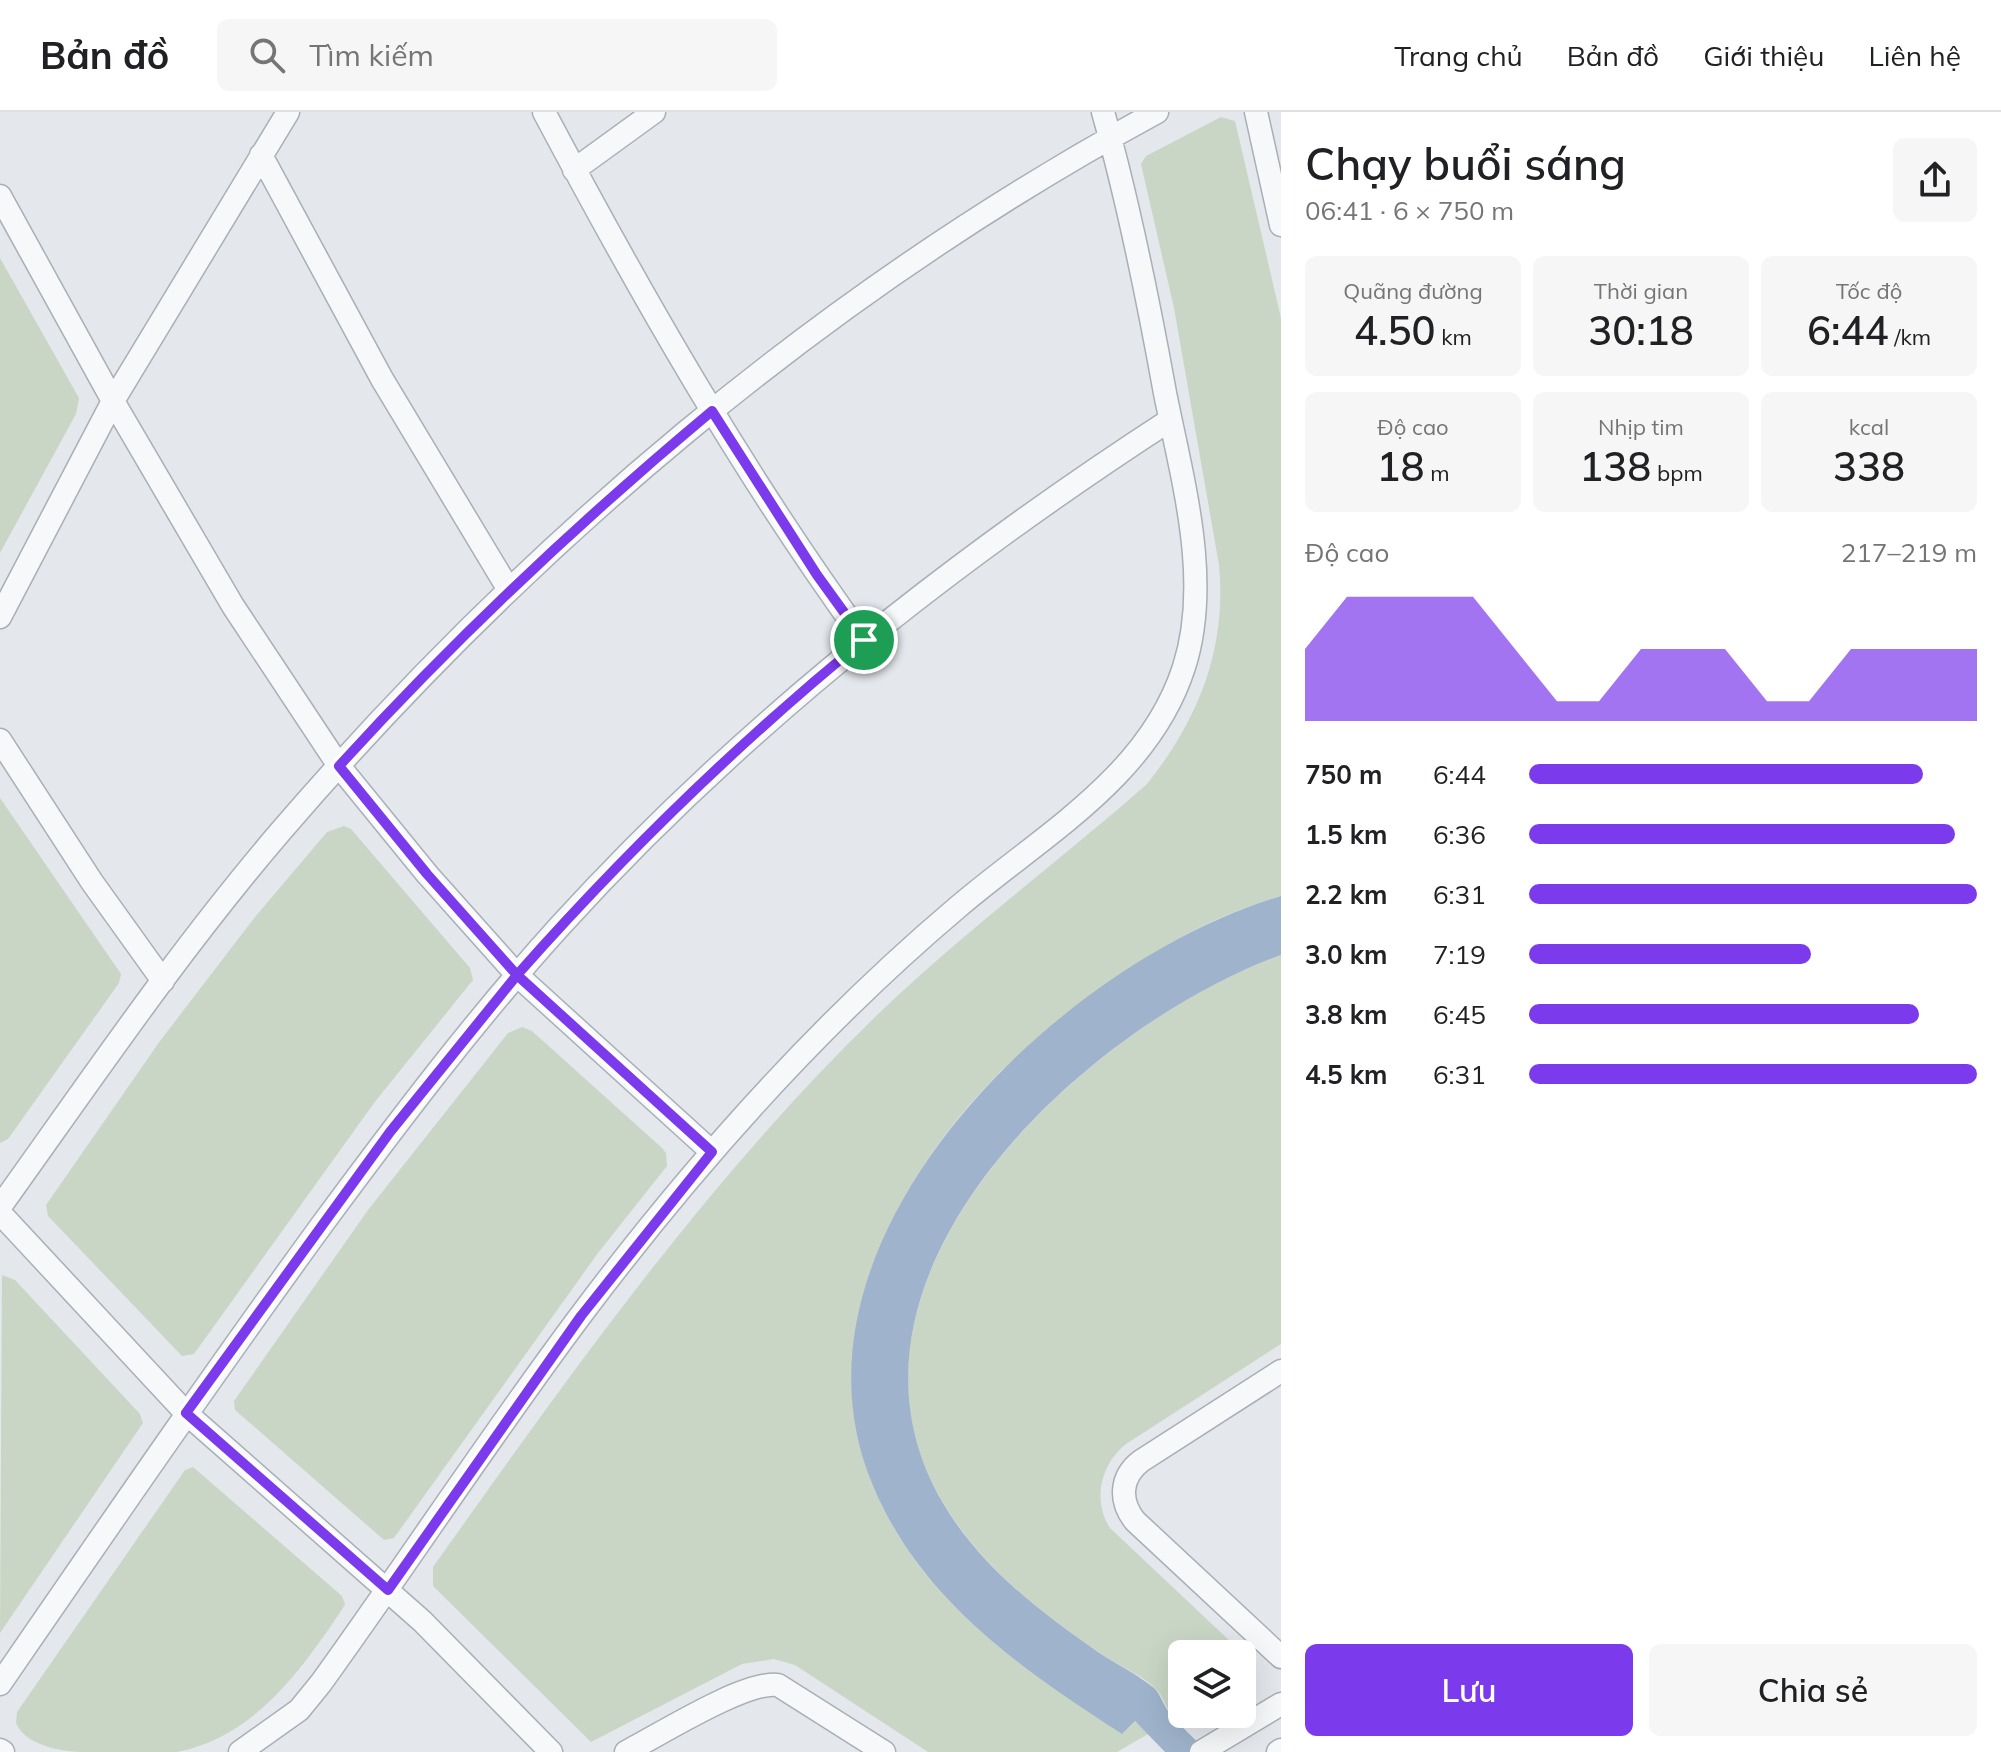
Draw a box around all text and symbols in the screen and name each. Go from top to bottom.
search box [217,19,777,91]
text: Bản đồ [40,31,169,79]
icon: search [245,33,289,77]
text: Tìm kiếm [309,36,434,74]
text: Trang chủ [1394,38,1523,73]
text: Bản đồ [1567,38,1659,73]
text: Giới thiệu [1703,38,1824,73]
text: Liên hệ [1868,38,1961,73]
text: Chạy buổi sáng [1305,136,1626,191]
button: share [1893,138,1977,222]
text: 06:41 · 6 × 750 m [1305,194,1514,227]
text: Quãng đường [1343,277,1483,305]
text: Thời gian [1594,277,1688,305]
text: Tốc độ [1836,277,1902,305]
text: 4.50 [1354,305,1436,355]
text: 30:18 [1588,305,1694,355]
text: 6:44 [1807,305,1888,355]
text: km [1436,323,1472,351]
text: /km [1888,323,1931,351]
text: Độ cao [1377,413,1449,441]
text: Nhịp tim [1598,413,1684,441]
text: kcal [1849,413,1889,441]
text: 18 [1376,441,1424,491]
text: 138 [1579,441,1651,491]
text: 338 [1833,441,1905,491]
text: m [1424,459,1450,487]
text: bpm [1651,459,1703,487]
text: Độ cao [1305,536,1389,569]
text: 217–219 m [1841,536,1977,569]
pin [830,606,898,674]
icon: arrive [842,618,886,662]
text: 750 m [1305,758,1382,791]
text: 6:44 [1433,758,1486,791]
text: 1.5 km [1305,818,1388,851]
text: 6:36 [1433,818,1486,851]
text: 2.2 km [1305,878,1388,911]
text: 6:31 [1433,878,1486,911]
text: 3.0 km [1305,938,1388,971]
text: 7:19 [1433,938,1486,971]
text: 3.8 km [1305,998,1388,1031]
text: 6:45 [1433,998,1486,1031]
text: 4.5 km [1305,1058,1388,1091]
text: 6:31 [1433,1058,1486,1091]
map controls [1168,1640,1256,1728]
button: layers [1168,1640,1256,1728]
button: Lưu [1305,1644,1633,1736]
button: Chia sẻ [1649,1644,1977,1736]

